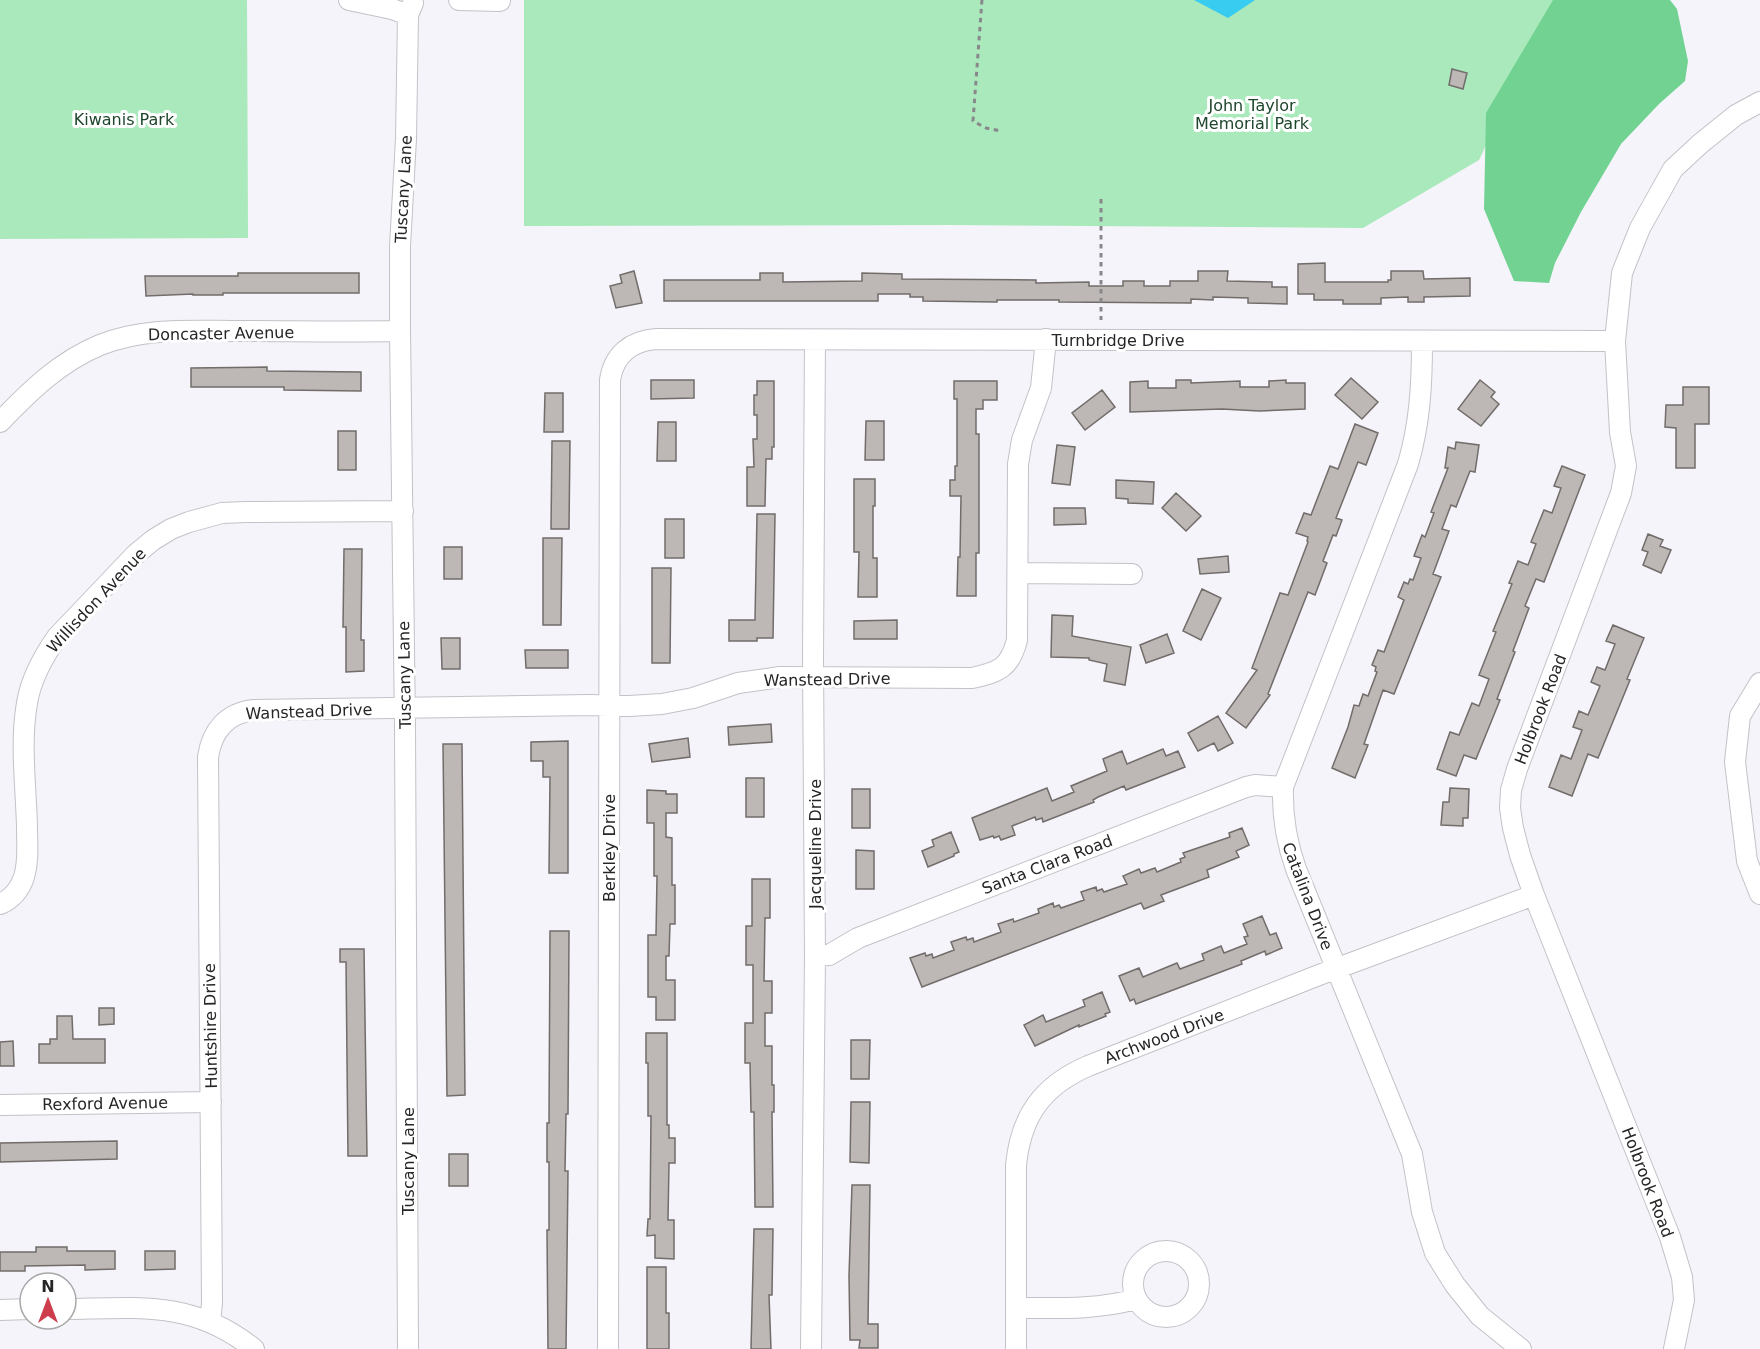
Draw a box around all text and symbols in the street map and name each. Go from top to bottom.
park label: John Taylor Memorial Park [1195,96,1310,133]
park label: Kiwanis Park [74,110,175,129]
street label: Tuscany Lane [391,135,416,244]
street label: Doncaster Avenue [148,323,294,344]
street label: Turnbridge Drive [1051,331,1185,350]
street label: Willisdon Avenue [43,544,150,657]
street label: Tuscany Lane [394,621,415,730]
street label: Holbrook Road [1511,651,1570,767]
street label: Wanstead Drive [763,669,891,690]
street label: Wanstead Drive [245,700,373,723]
street label: Jacqueline Drive [806,779,825,910]
street label: Berkley Drive [600,794,619,902]
street label: Santa Clara Road [979,831,1115,898]
street label: Catalina Drive [1278,840,1337,953]
street label: Huntshire Drive [200,963,221,1089]
street label: Archwood Drive [1102,1005,1227,1068]
street label: Rexford Avenue [42,1093,168,1114]
street label: Tuscany Lane [399,1107,418,1216]
street label: Holbrook Road [1618,1124,1677,1240]
north arrow [18,1271,78,1331]
text: N [41,1277,55,1296]

